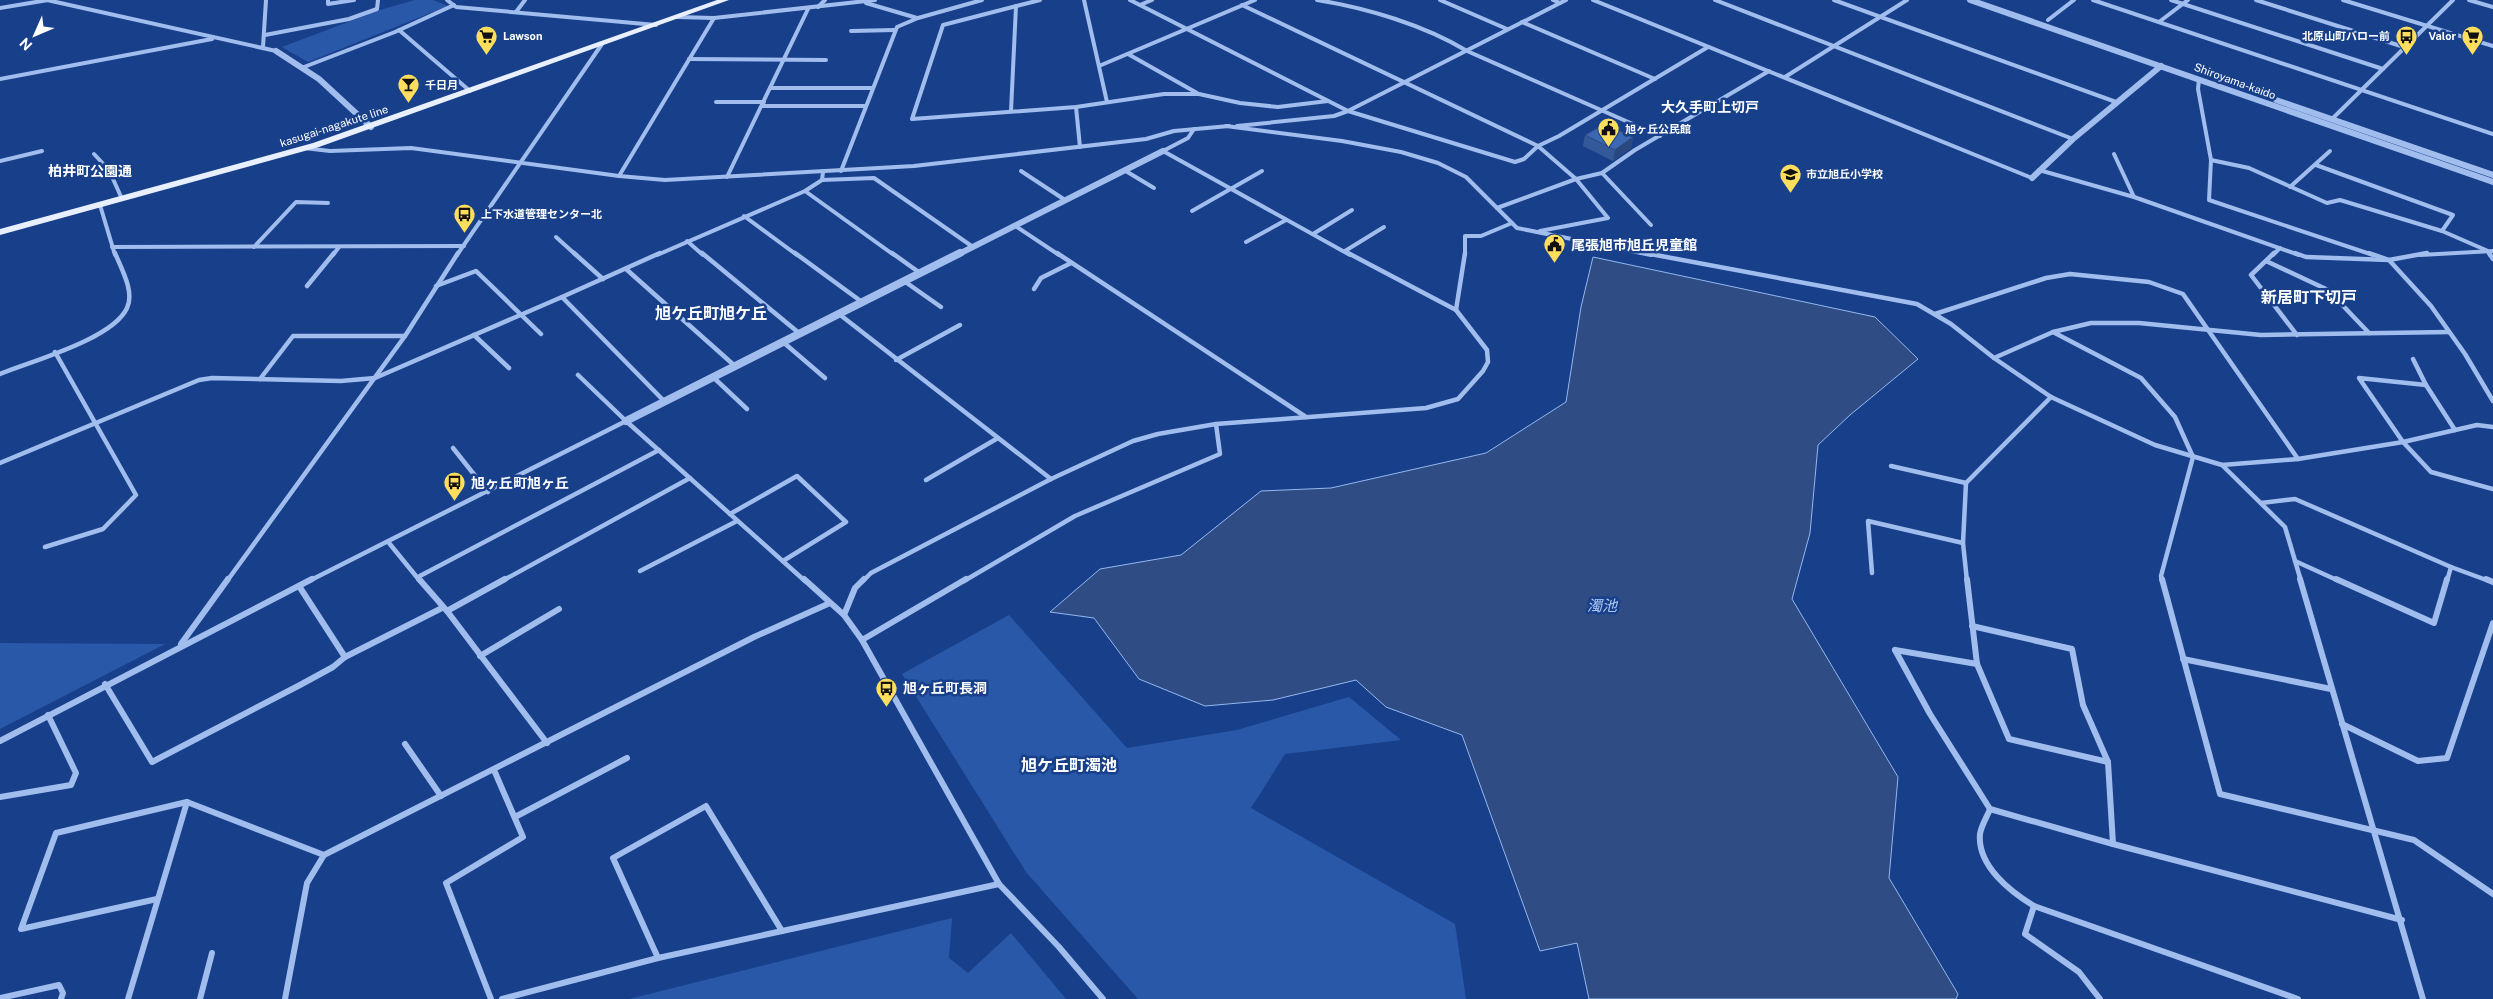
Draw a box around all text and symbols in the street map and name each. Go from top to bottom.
north arrow [10,10,60,60]
supermarket icon: Lawson [475,24,499,55]
bus stop icon: 北原山町バロー前 [2394,24,2418,55]
supermarket icon: Valor [2460,24,2484,55]
place label: Lawson [503,30,542,42]
place label: 北原山町バロー前 [2302,30,2390,42]
place label: Valor [2428,30,2456,42]
text: N [16,35,35,54]
street label: Shiroyama-kaido [2193,61,2277,101]
bar icon: 千日月 [397,73,421,104]
place label: 千日月 [425,79,458,91]
district label: 大久手町上切戸 [1661,99,1759,115]
street label: kasugai-nagakute line [278,103,390,149]
public building icon: 旭ヶ丘公民館 [1597,117,1621,148]
place label: 旭ヶ丘公民館 [1625,123,1691,135]
school or university icon: 市立旭丘小学校 [1778,162,1802,193]
district label: 柏井町公園通 [48,163,132,179]
place label: 市立旭丘小学校 [1806,168,1883,180]
bus stop icon: 上下水道管理センター北 [453,202,477,233]
place label: 上下水道管理センター北 [481,208,602,220]
public building icon: 尾張旭市旭丘児童館 [1543,233,1567,264]
place label: 尾張旭市旭丘児童館 [1571,237,1697,253]
district label: 新居町下切戸 [2261,288,2357,307]
district label: 旭ケ丘町旭ケ丘 [655,304,767,323]
bus stop icon: 旭ヶ丘町旭ヶ丘 [443,471,467,502]
place label: 旭ヶ丘町旭ヶ丘 [471,475,569,491]
water label: 濁池 [1587,597,1619,614]
bus stop icon: 旭ヶ丘町長洞 [875,676,899,707]
place label: 旭ヶ丘町長洞 [903,680,987,696]
district label: 旭ケ丘町濁池 [1021,756,1117,775]

